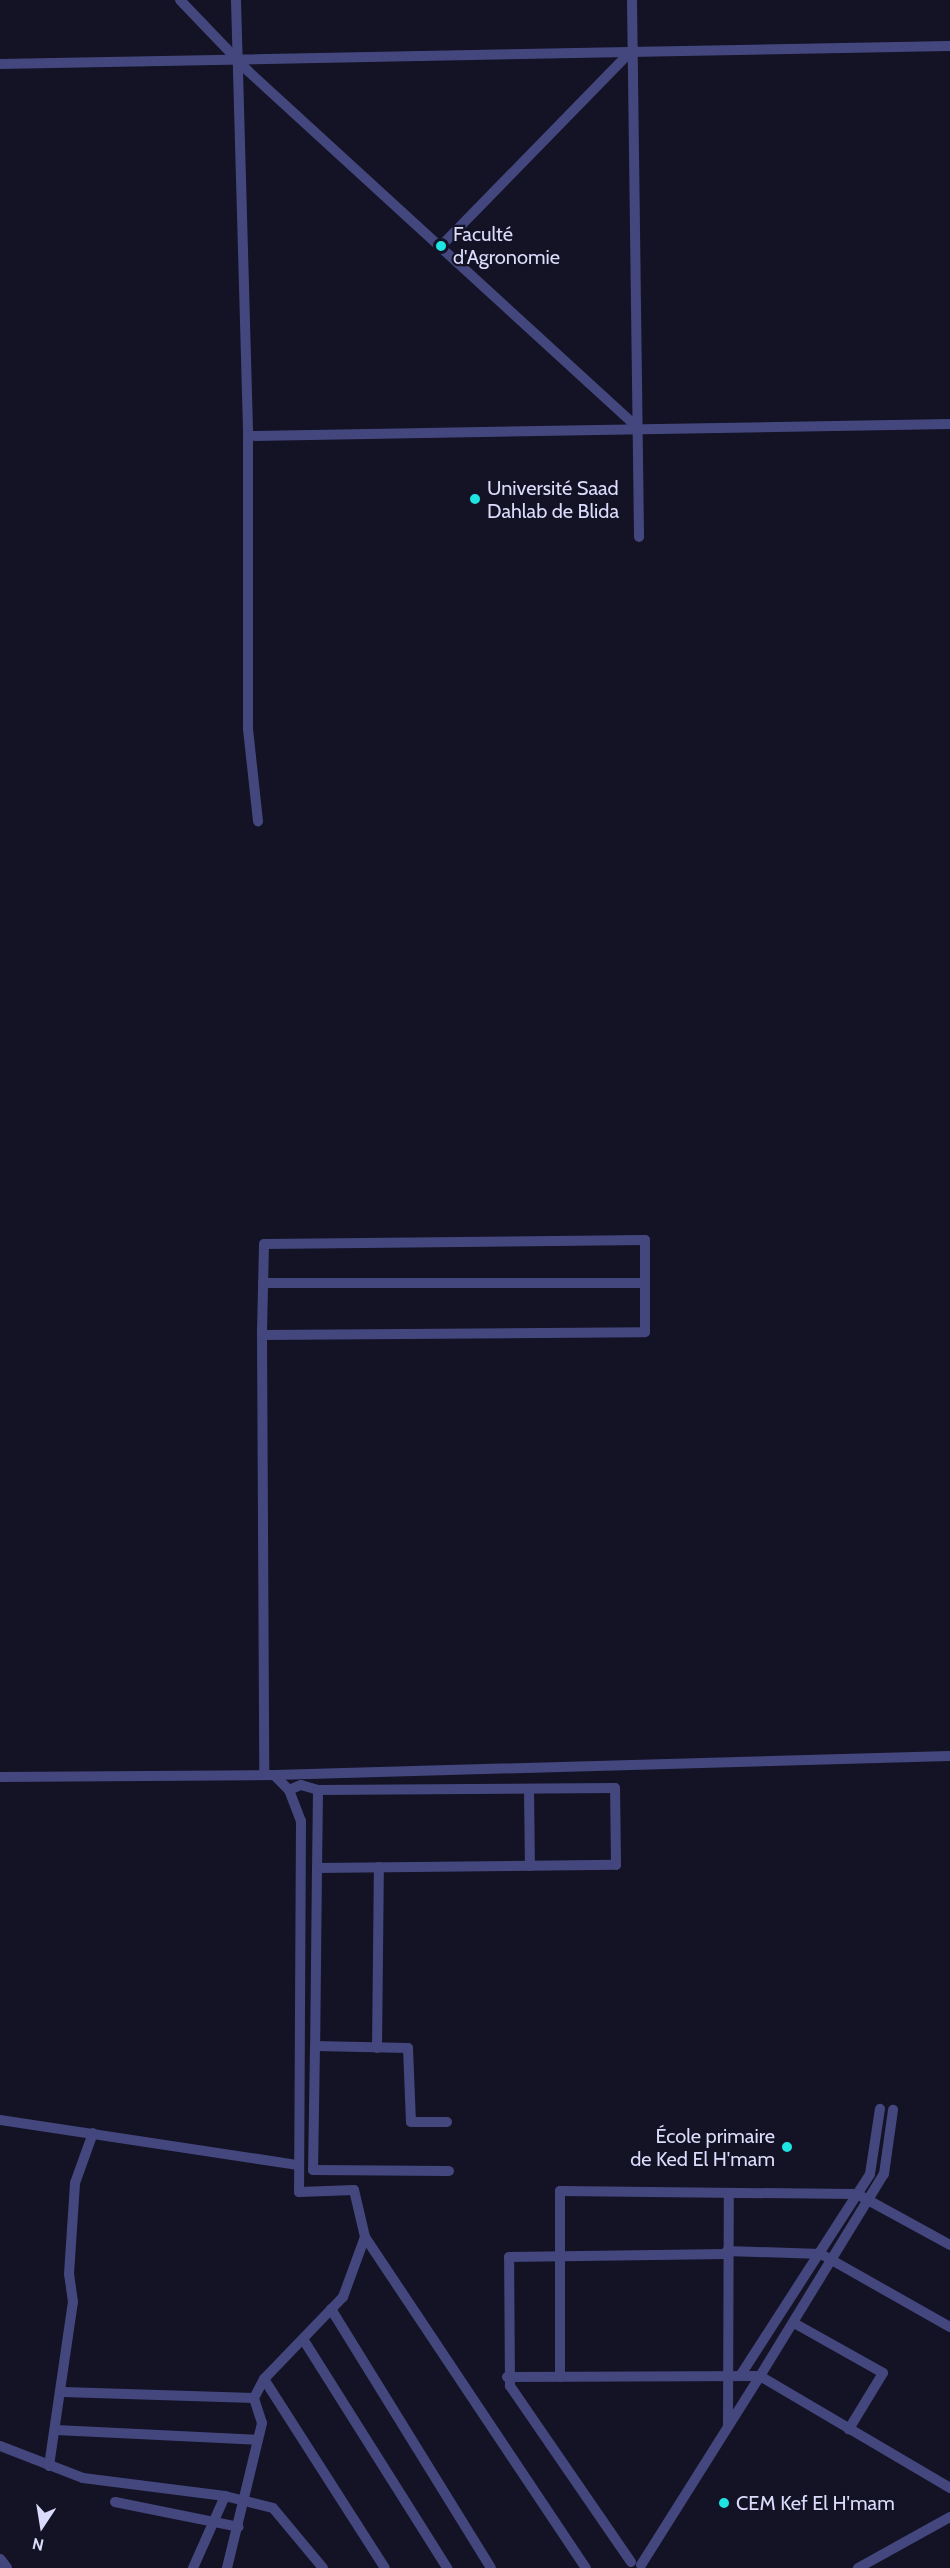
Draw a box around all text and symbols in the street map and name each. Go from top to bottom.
place label: Faculté d'Agronomie [453,222,560,269]
marker: Faculté d'Agronomie [434,239,448,253]
place label: Université Saad Dahlab de Blida [487,476,619,523]
marker: Université Saad Dahlab de Blida [468,492,482,506]
place label: École primaire de Ked El H'mam [630,2124,775,2171]
marker: École primaire de Ked El H'mam [780,2140,794,2154]
place label: CEM Kef El H'mam [736,2491,895,2515]
north arrow [12,2496,72,2556]
marker: CEM Kef El H'mam [717,2496,731,2510]
text: N [31,2534,46,2555]

